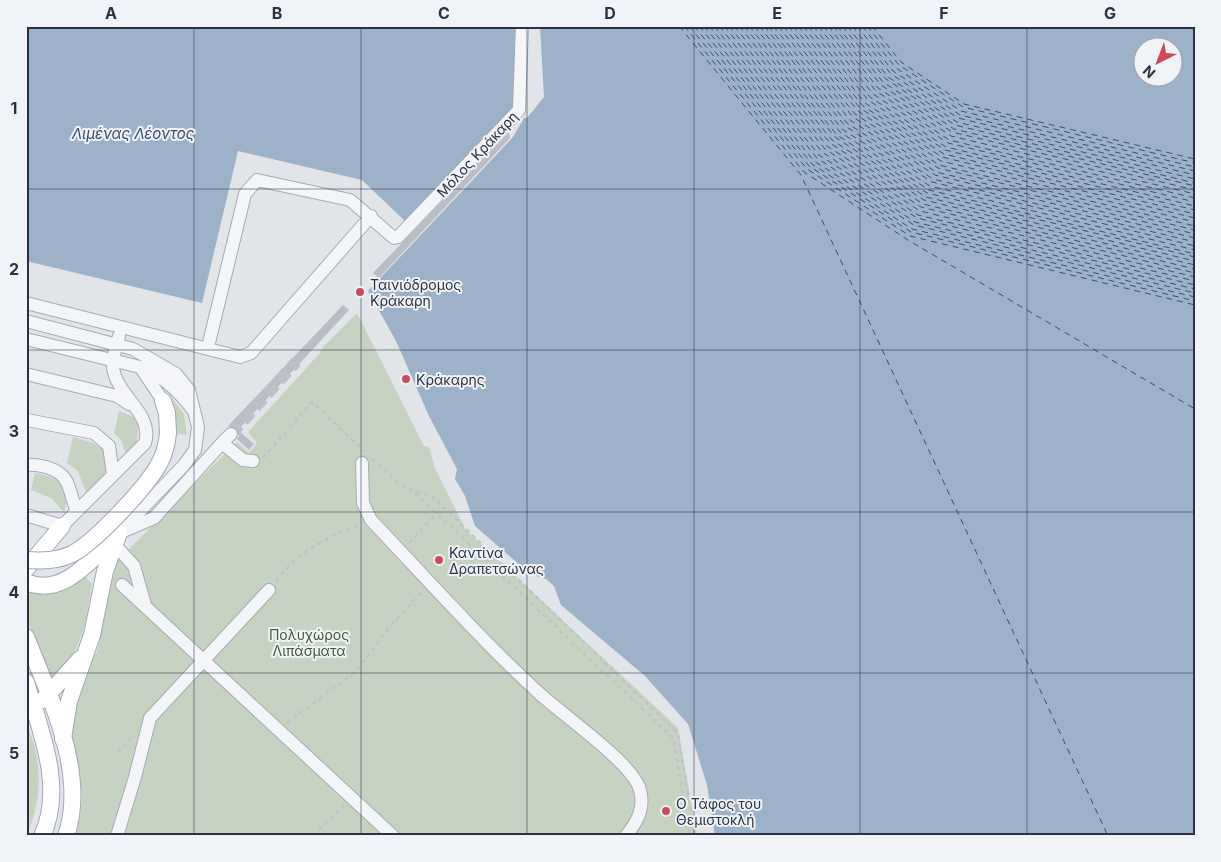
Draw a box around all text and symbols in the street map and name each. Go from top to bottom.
text: A [105,3,117,23]
text: B [272,3,282,23]
text: C [438,3,450,23]
text: D [604,3,616,23]
text: E [772,3,782,23]
text: F [939,3,949,23]
text: G [1104,3,1116,23]
north arrow [1134,38,1184,88]
text: N [1139,62,1159,82]
text: 1 [11,98,17,118]
street label: Μόλος Κράκαρη [433,108,521,200]
water label: Λιμένας Λέοντος [71,124,195,143]
text: 2 [9,259,19,279]
place label: Ταινιόδρομος Κράκαρη [370,276,461,309]
marker: Ταινιόδρομος Κράκαρη [354,286,366,298]
place label: Κράκαρης [416,371,485,388]
marker: Κράκαρης [400,373,412,385]
text: 3 [9,421,19,441]
place label: Καντίνα Δραπετσώνας [449,544,544,577]
marker: Καντίνα Δραπετσώνας [433,554,445,566]
text: 4 [9,582,20,602]
park label: Πολυχώρος Λιπάσματα [269,626,349,659]
text: 5 [9,743,19,763]
place label: Ο Τάφος του Θεμιστοκλή [676,795,761,828]
marker: Ο Τάφος του Θεμιστοκλή [660,805,672,817]

